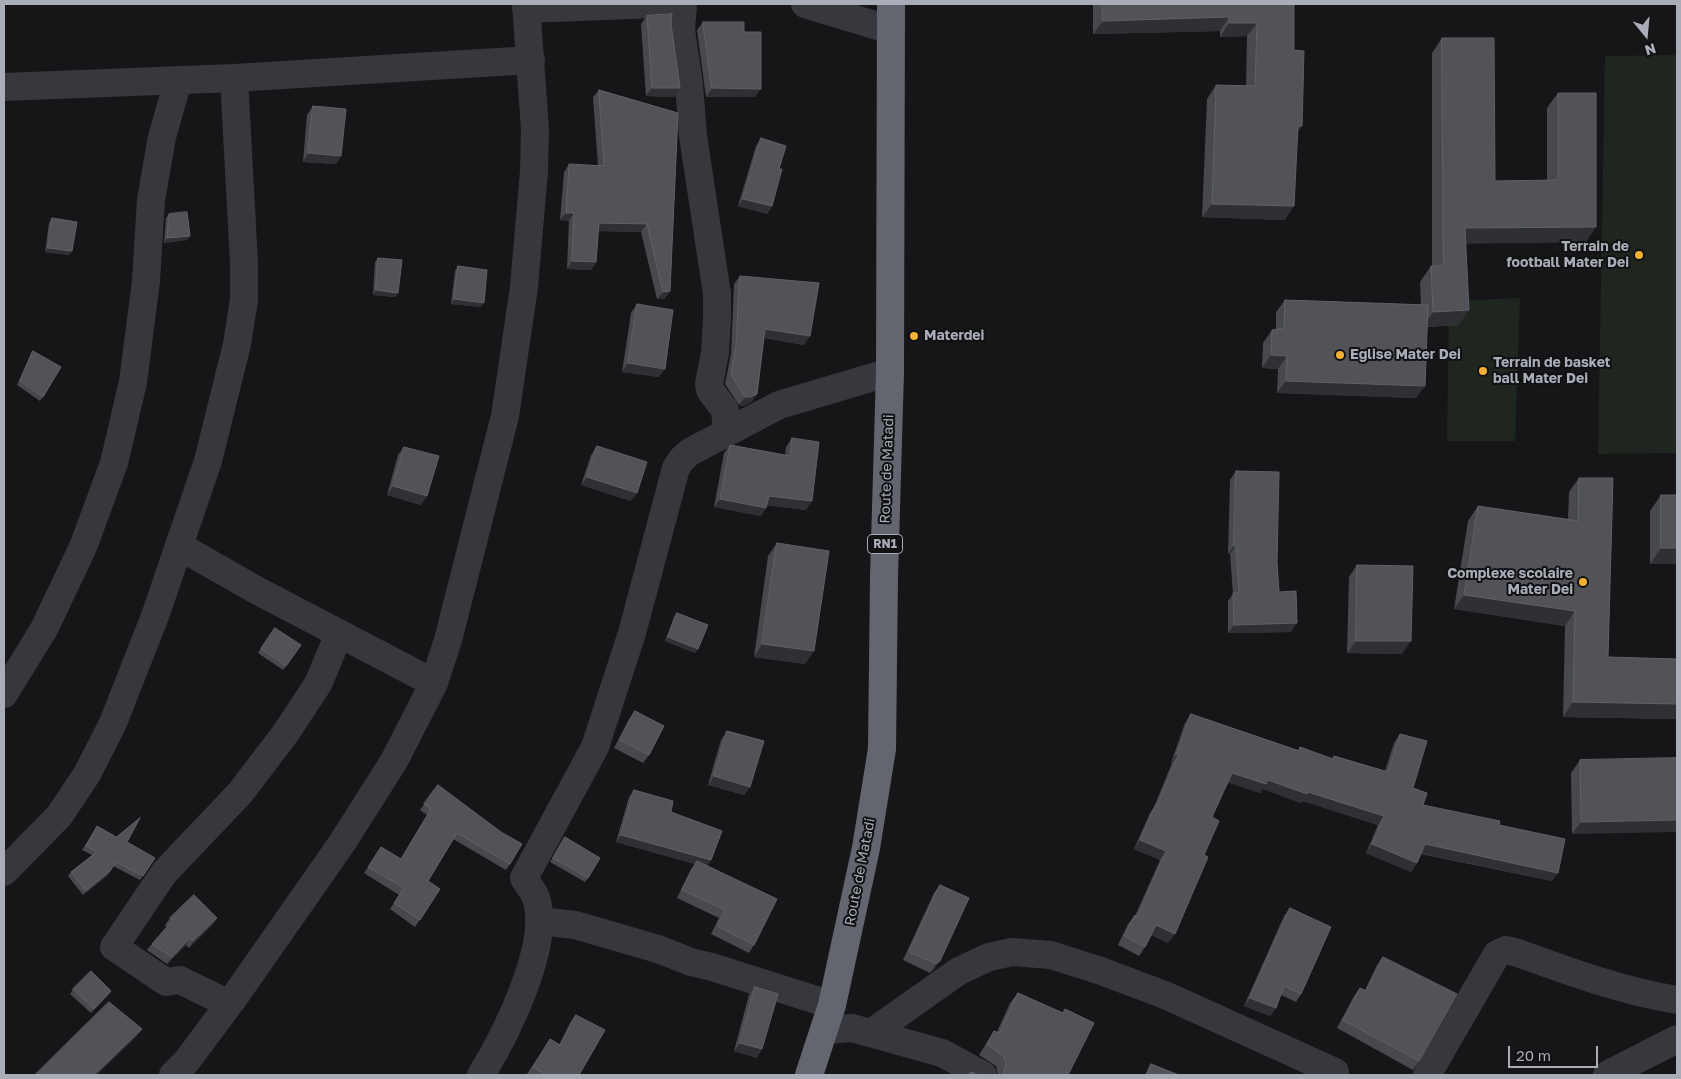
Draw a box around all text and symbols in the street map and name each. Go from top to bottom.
north arrow [1621,10,1671,60]
text: N [1643,40,1658,60]
place label: Terrain de football Mater Dei [1507,239,1629,272]
marker: Terrain de football Mater Dei [1633,249,1645,261]
place label: Materdei [924,328,984,344]
marker: Materdei [908,330,920,342]
place label: Eglise Mater Dei [1350,347,1461,363]
marker: Eglise Mater Dei [1334,349,1346,361]
place label: Terrain de basket ball Mater Dei [1493,355,1610,388]
marker: Terrain de basket ball Mater Dei [1477,365,1489,377]
street label: Route de Matadi [877,414,897,524]
road number: RN1 [868,534,902,554]
place label: Complexe scolaire Mater Dei [1447,566,1573,598]
marker: Complexe scolaire Mater Dei [1577,576,1589,588]
street label: Route de Matadi [841,817,879,927]
scale bar [1511,1036,1601,1068]
text: 20 m [1516,1046,1551,1064]

